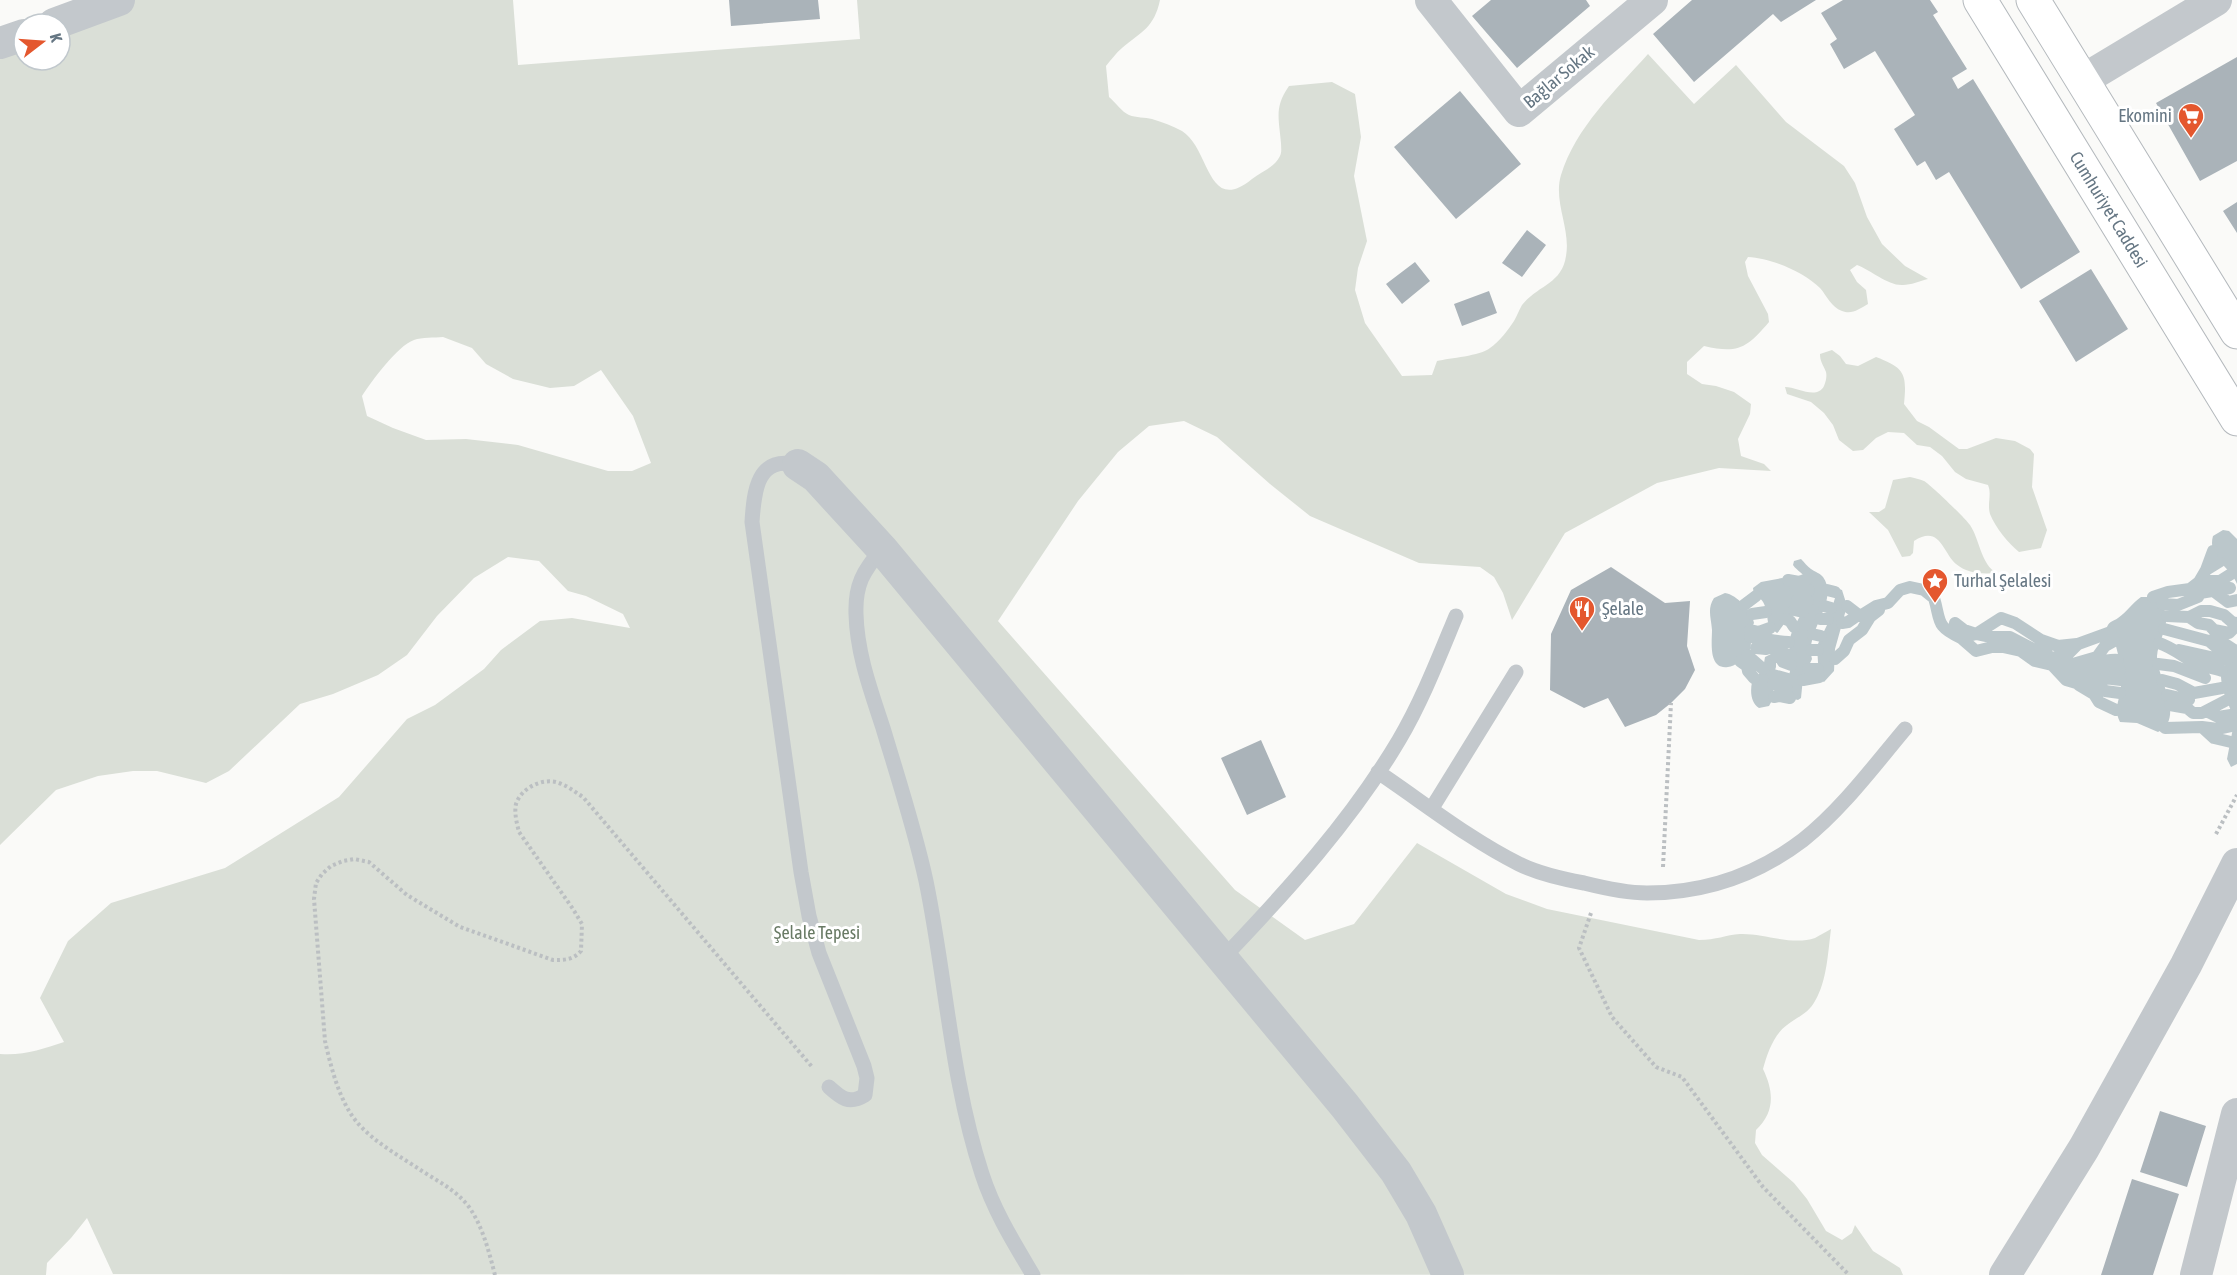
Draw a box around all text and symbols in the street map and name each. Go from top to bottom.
north arrow [12,12,72,72]
text: K [47,31,66,44]
street label: Bağlar Sokak [1519,41,1598,112]
supermarket icon: Ekomini [2176,101,2206,139]
place label: Ekomini [2118,105,2172,126]
street label: Cumhuriyet Caddesi [2066,148,2153,271]
place icon: Turhal Şelalesi [1920,566,1950,604]
place label: Turhal Şelalesi [1954,570,2051,591]
restaurant icon: Şelale [1567,594,1597,632]
place label: Şelale [1602,598,1644,619]
park label: Şelale Tepesi [774,922,860,943]

